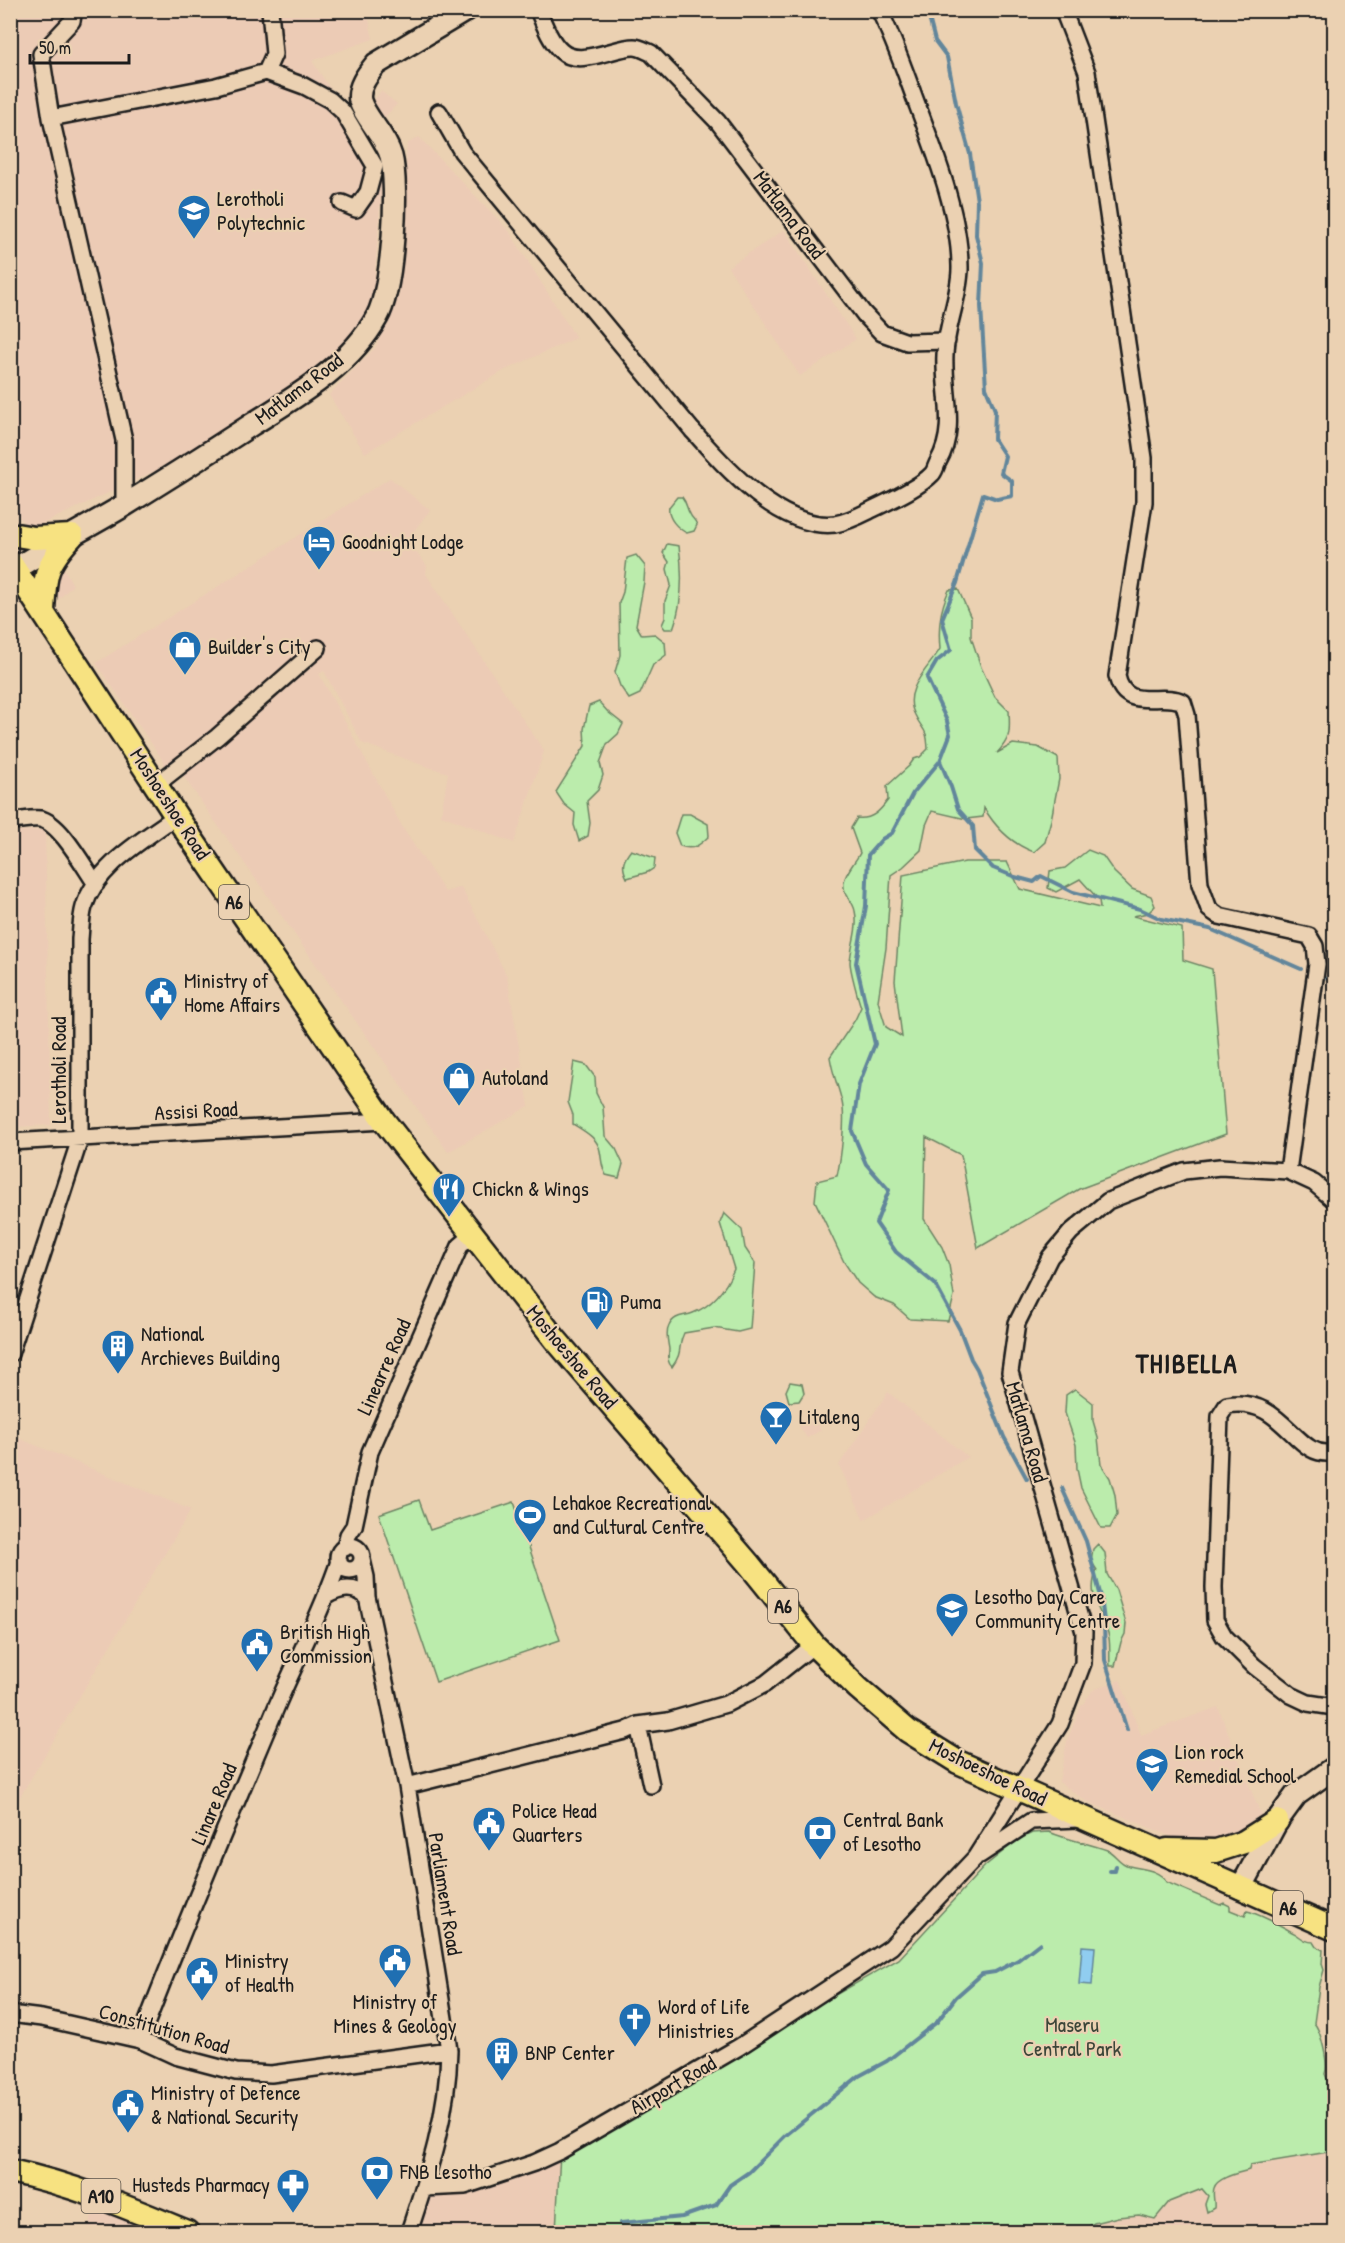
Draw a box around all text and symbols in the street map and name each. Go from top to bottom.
scale bar [30,27,129,65]
text: 50 m [39,35,71,60]
street label: Matlama Road [747,165,832,265]
place label: Lerotholi Polytechnic [217,184,306,237]
school or university icon: Lerotholi Polytechnic [176,193,212,240]
street label: Matlama Road [249,346,349,431]
hotel icon: Goodnight Lodge [301,524,337,571]
place label: Goodnight Lodge [342,527,464,556]
shop icon: Builder's City [167,629,203,676]
place label: Builder's City [208,632,311,661]
street label: Moshoeshoe Road [123,742,217,865]
road number: A6 [219,885,249,919]
place label: Ministry of Home Affairs [184,966,280,1019]
public building icon: Ministry of Home Affairs [143,975,179,1022]
street label: Lerotholi Road [44,1017,73,1123]
shop icon: Autoland [441,1060,477,1107]
place label: Autoland [482,1063,548,1092]
street label: Assisi Road [154,1094,238,1127]
restaurant icon: Chickn & Wings [431,1171,467,1218]
place label: Chickn & Wings [472,1174,589,1203]
fuel station icon: Puma [579,1284,615,1331]
place label: Puma [620,1287,661,1316]
street label: Moshoeshoe Road [520,1298,625,1415]
street label: Linearre Road [349,1314,418,1419]
place label: National Archieves Building [141,1319,280,1372]
building icon: National Archieves Building [100,1328,136,1375]
district label: THIBELLA [1135,1345,1238,1381]
street label: Matlama Road [999,1378,1056,1486]
bar icon: Litaleng [758,1399,794,1446]
place label: Litaleng [799,1402,860,1431]
place label: Lehakoe Recreational and Cultural Centre [553,1488,711,1541]
sports icon: Lehakoe Recreational and Cultural Centre [512,1497,548,1544]
place label: Lesotho Day Care Community Centre [975,1582,1120,1635]
road number: A6 [768,1589,798,1623]
school or university icon: Lesotho Day Care Community Centre [934,1591,970,1638]
place label: British High Commission [280,1617,372,1670]
public building icon: British High Commission [239,1626,275,1673]
street label: Moshoeshoe Road [924,1731,1052,1813]
place label: Lion rock Remedial School [1175,1737,1297,1790]
school or university icon: Lion rock Remedial School [1134,1746,1170,1793]
street label: Linare Road [183,1759,244,1849]
place label: Police Head Quarters [512,1796,597,1849]
public building icon: Police Head Quarters [471,1805,507,1852]
place label: Central Bank of Lesotho [843,1805,944,1858]
bank icon: Central Bank of Lesotho [802,1814,838,1861]
street label: Parliament Road [422,1831,469,1957]
road number: A6 [1273,1891,1303,1925]
public building icon: Ministry of Mines & Geology [377,1942,413,1989]
place label: Ministry of Health [225,1946,294,1999]
public building icon: Ministry of Health [184,1955,220,2002]
place label: Ministry of Mines & Geology [333,1987,457,2040]
place label: Word of Life Ministries [658,1992,750,2045]
street label: Constitution Road [96,1996,233,2061]
church icon: Word of Life Ministries [617,2001,653,2048]
park label: Maseru Central Park [1023,2010,1122,2063]
building icon: BNP Center [484,2035,520,2082]
place label: BNP Center [525,2038,615,2067]
street label: Airport Road [624,2048,721,2121]
place label: Ministry of Defence & National Security [151,2078,301,2131]
public building icon: Ministry of Defence & National Security [110,2087,146,2134]
bank icon: FNB Lesotho [359,2154,395,2201]
place label: FNB Lesotho [399,2157,492,2186]
pharmacy icon: Husteds Pharmacy [275,2167,311,2214]
place label: Husteds Pharmacy [132,2170,270,2199]
road number: A10 [82,2179,120,2213]

